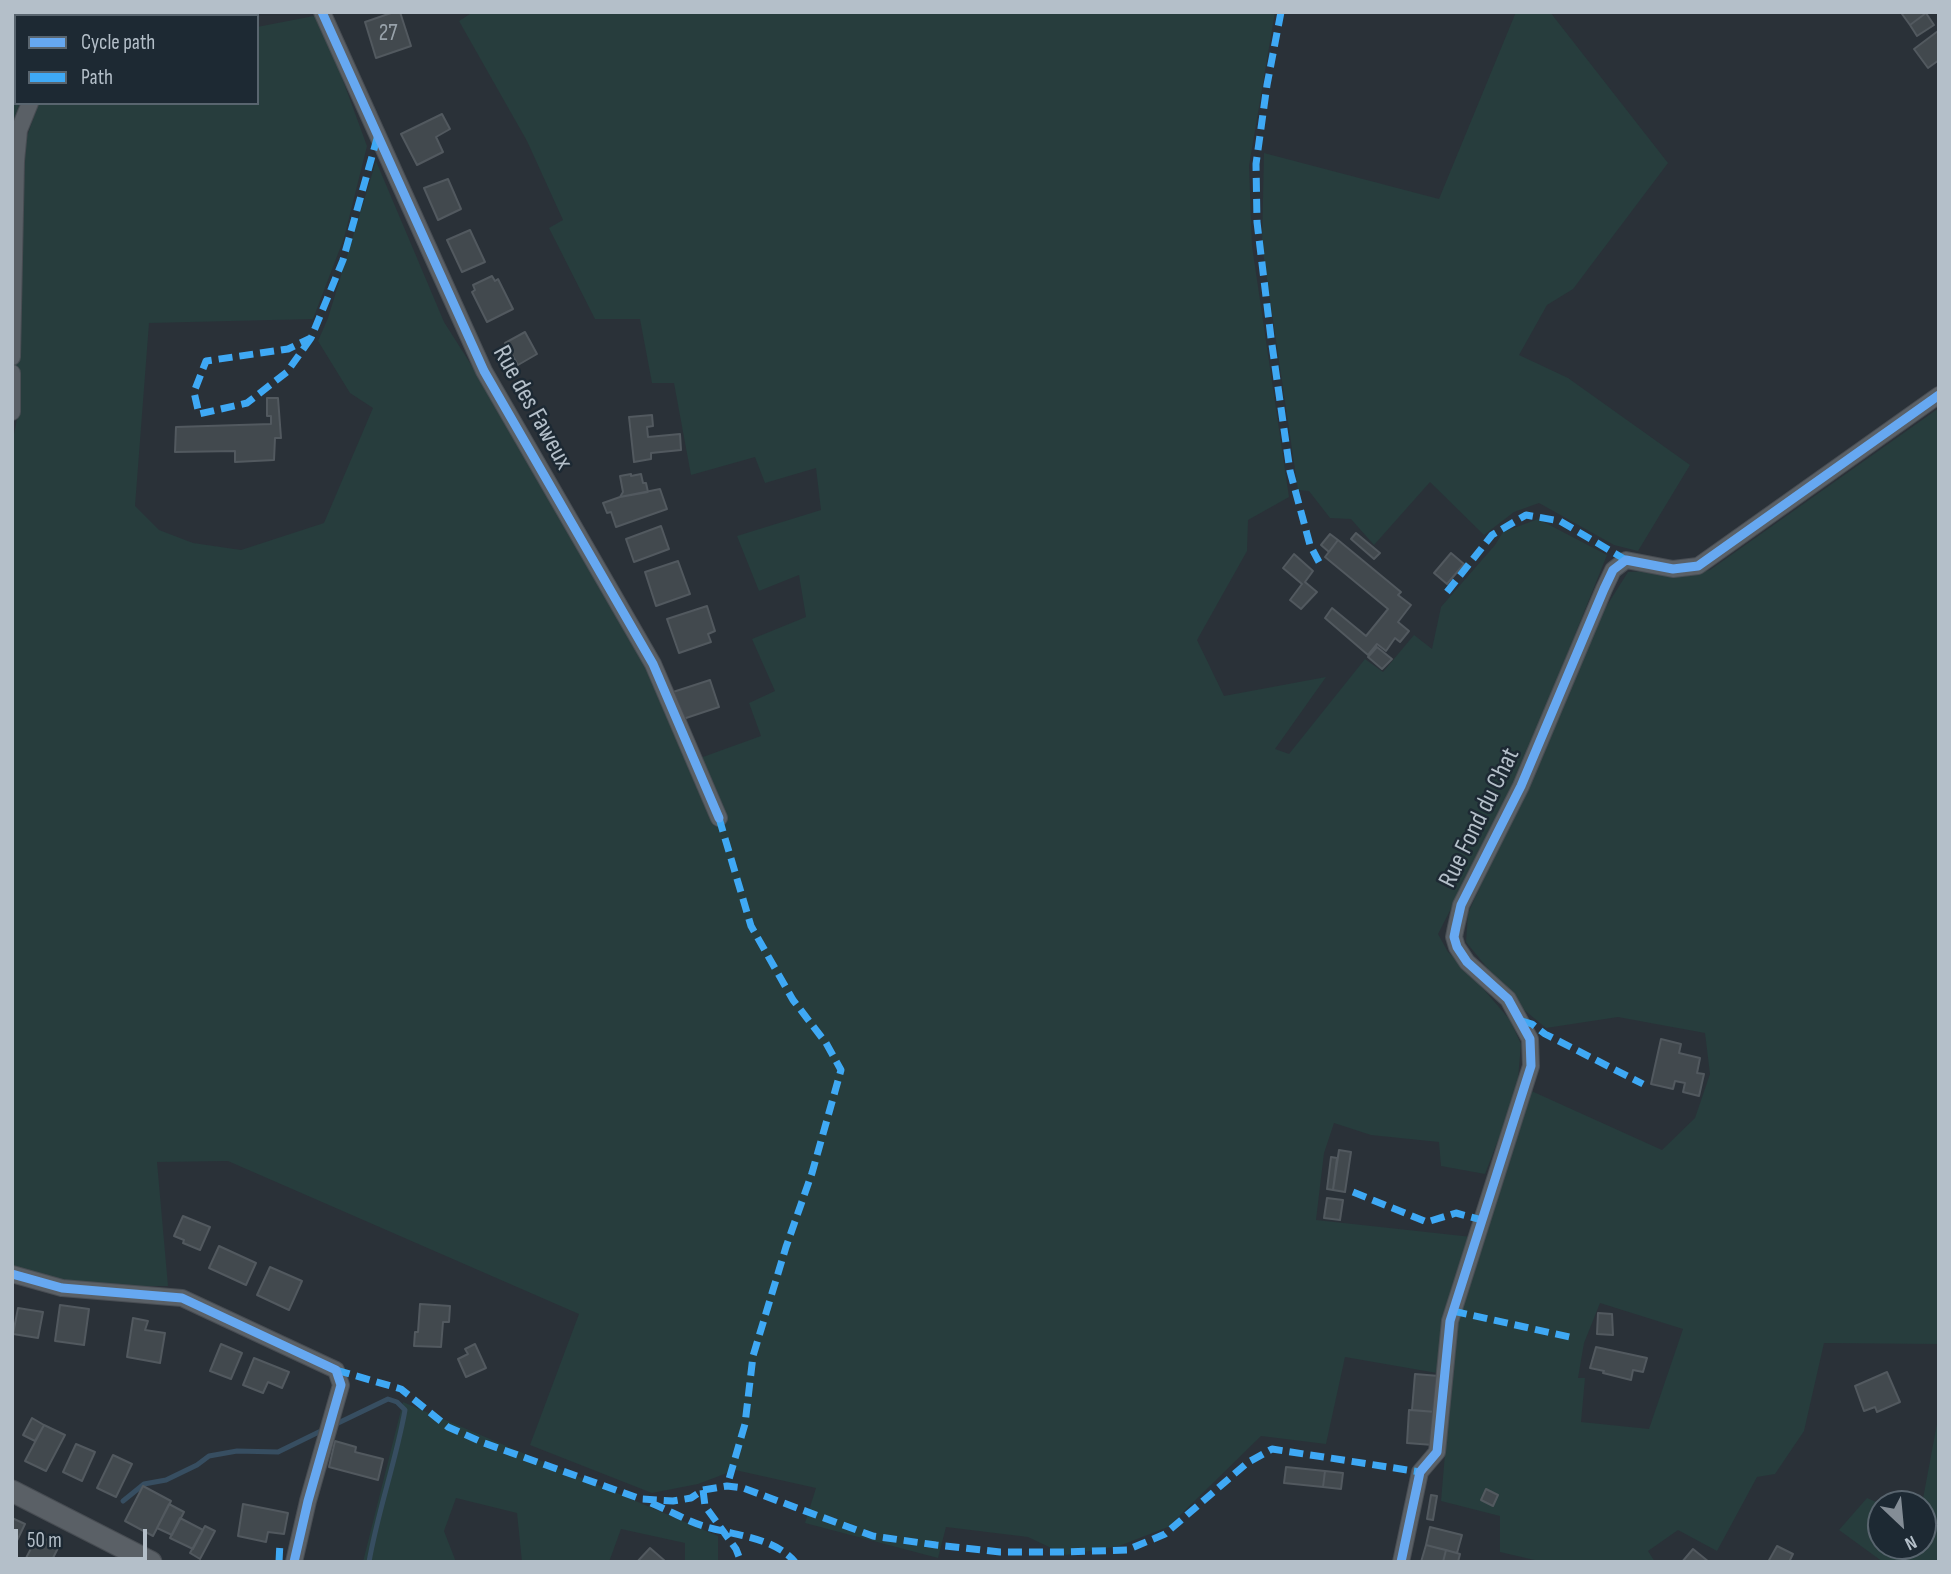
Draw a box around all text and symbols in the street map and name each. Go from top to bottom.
legend [14,14,259,105]
house number: 27 [379,20,397,48]
text: Cycle path [81,30,155,55]
text: Path [81,65,113,90]
street label: Rue des Faweux [485,341,579,475]
street label: Rue Fond du Chat [1433,743,1527,893]
north arrow [1867,1490,1937,1560]
scale bar [18,1514,150,1558]
text: 50 m [27,1528,62,1553]
text: N [1901,1530,1920,1555]

